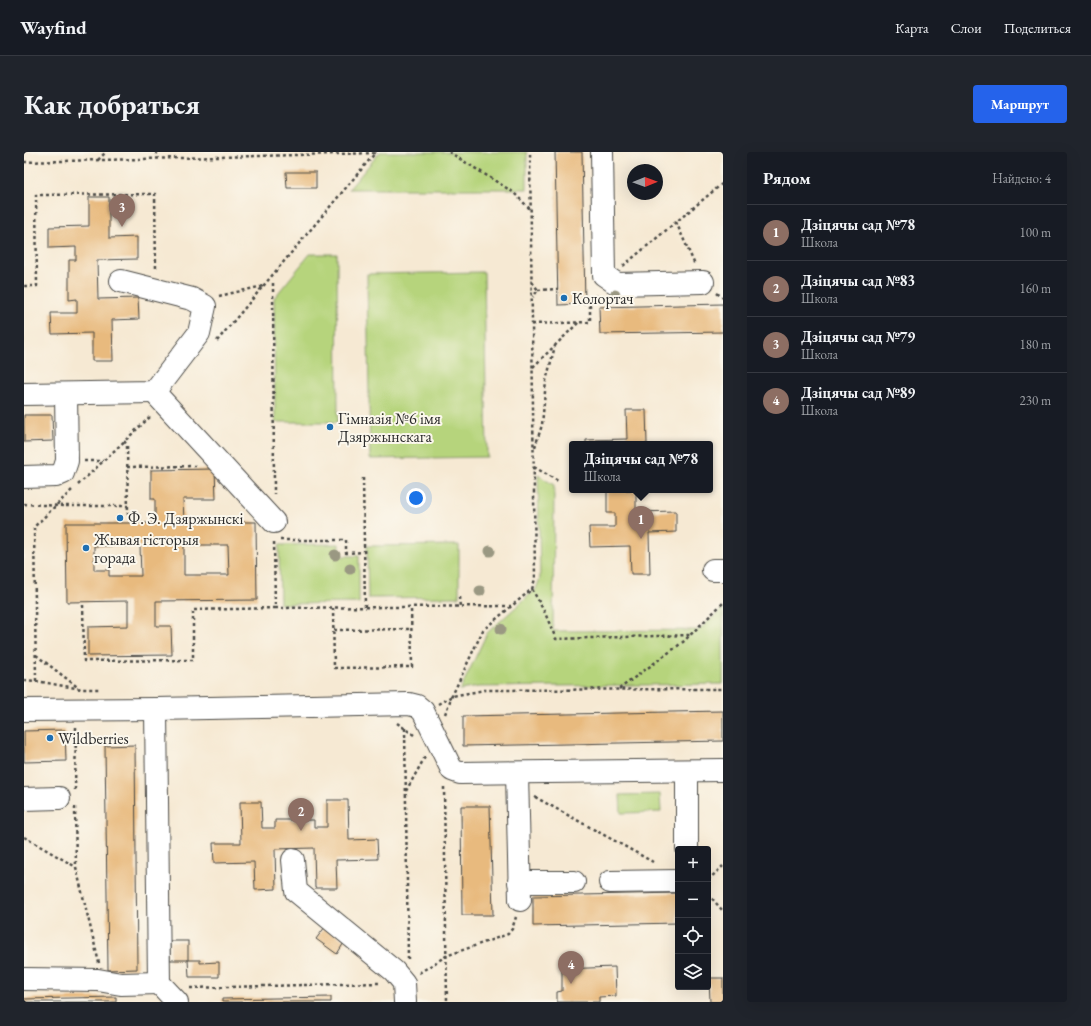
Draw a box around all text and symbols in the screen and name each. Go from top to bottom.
text: Wayfind [20,15,87,40]
text: Карта [895,19,929,37]
text: Слои [951,19,982,37]
text: Поделиться [1004,19,1071,37]
button: Маршрут [973,85,1067,123]
text: Как добраться [24,86,200,122]
north arrow [627,164,663,200]
text: Рядом [763,167,811,189]
text: Найдено: 4 [992,170,1051,187]
pin: 3 [109,194,135,227]
text: Дзіцячы сад №78 [801,215,915,234]
text: 1 [773,224,779,241]
text: 100 m [1020,224,1051,241]
text: Школа [801,234,838,251]
text: Дзіцячы сад №83 [801,271,915,290]
text: 2 [773,280,779,297]
text: 160 m [1020,280,1051,297]
place label: Колортач [572,288,634,309]
text: Школа [801,290,838,307]
marker: Колортач [559,293,569,303]
text: Дзіцячы сад №79 [801,327,915,346]
text: 3 [773,336,779,353]
text: 180 m [1020,336,1051,353]
text: Школа [801,346,838,363]
text: Дзіцячы сад №89 [801,383,915,402]
text: 4 [773,392,779,409]
text: 230 m [1020,392,1051,409]
text: Школа [801,402,838,419]
place label: Гімназія №6 імя Дзяржынскага [338,408,441,447]
marker: Гімназія №6 імя Дзяржынскага [325,422,335,432]
popup [569,441,713,493]
text: Дзіцячы сад №78 [584,449,698,468]
text: Школа [584,468,621,485]
your location [406,488,426,508]
pin: 1 [628,506,654,539]
place label: Ф. Э. Дзяржынскі [128,508,244,529]
marker: Ф. Э. Дзяржынскі [115,513,125,523]
place label: Жывая гісторыя горада [93,529,199,568]
marker: Жывая гісторыя горада [81,543,91,553]
place label: Wildberries [58,728,129,749]
marker: Wildberries [45,733,55,743]
pin: 2 [288,798,314,831]
map controls [675,846,711,990]
button: + [675,846,711,882]
button: − [675,882,711,918]
button: locate [675,918,711,954]
pin: 4 [558,951,584,984]
button: layers [675,954,711,990]

